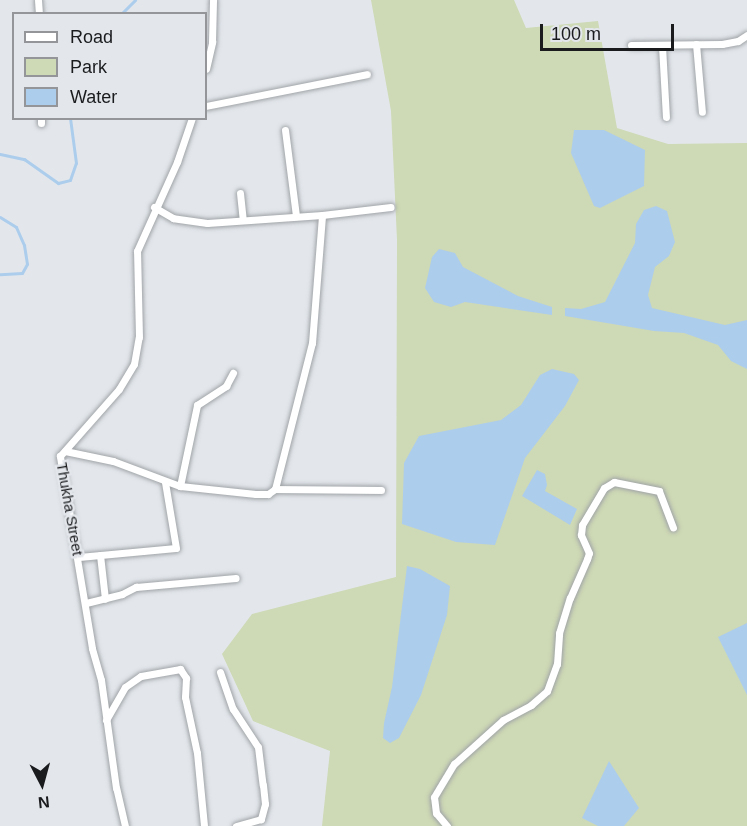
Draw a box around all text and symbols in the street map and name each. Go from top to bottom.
legend [12,12,207,120]
scale bar [543,12,676,50]
text: 100 m [551,24,601,44]
text: Road [70,27,113,47]
text: Park [70,57,107,77]
text: Water [70,87,117,107]
street label: Thukha Street [53,461,87,557]
north arrow [12,754,72,814]
text: N [37,793,51,811]

